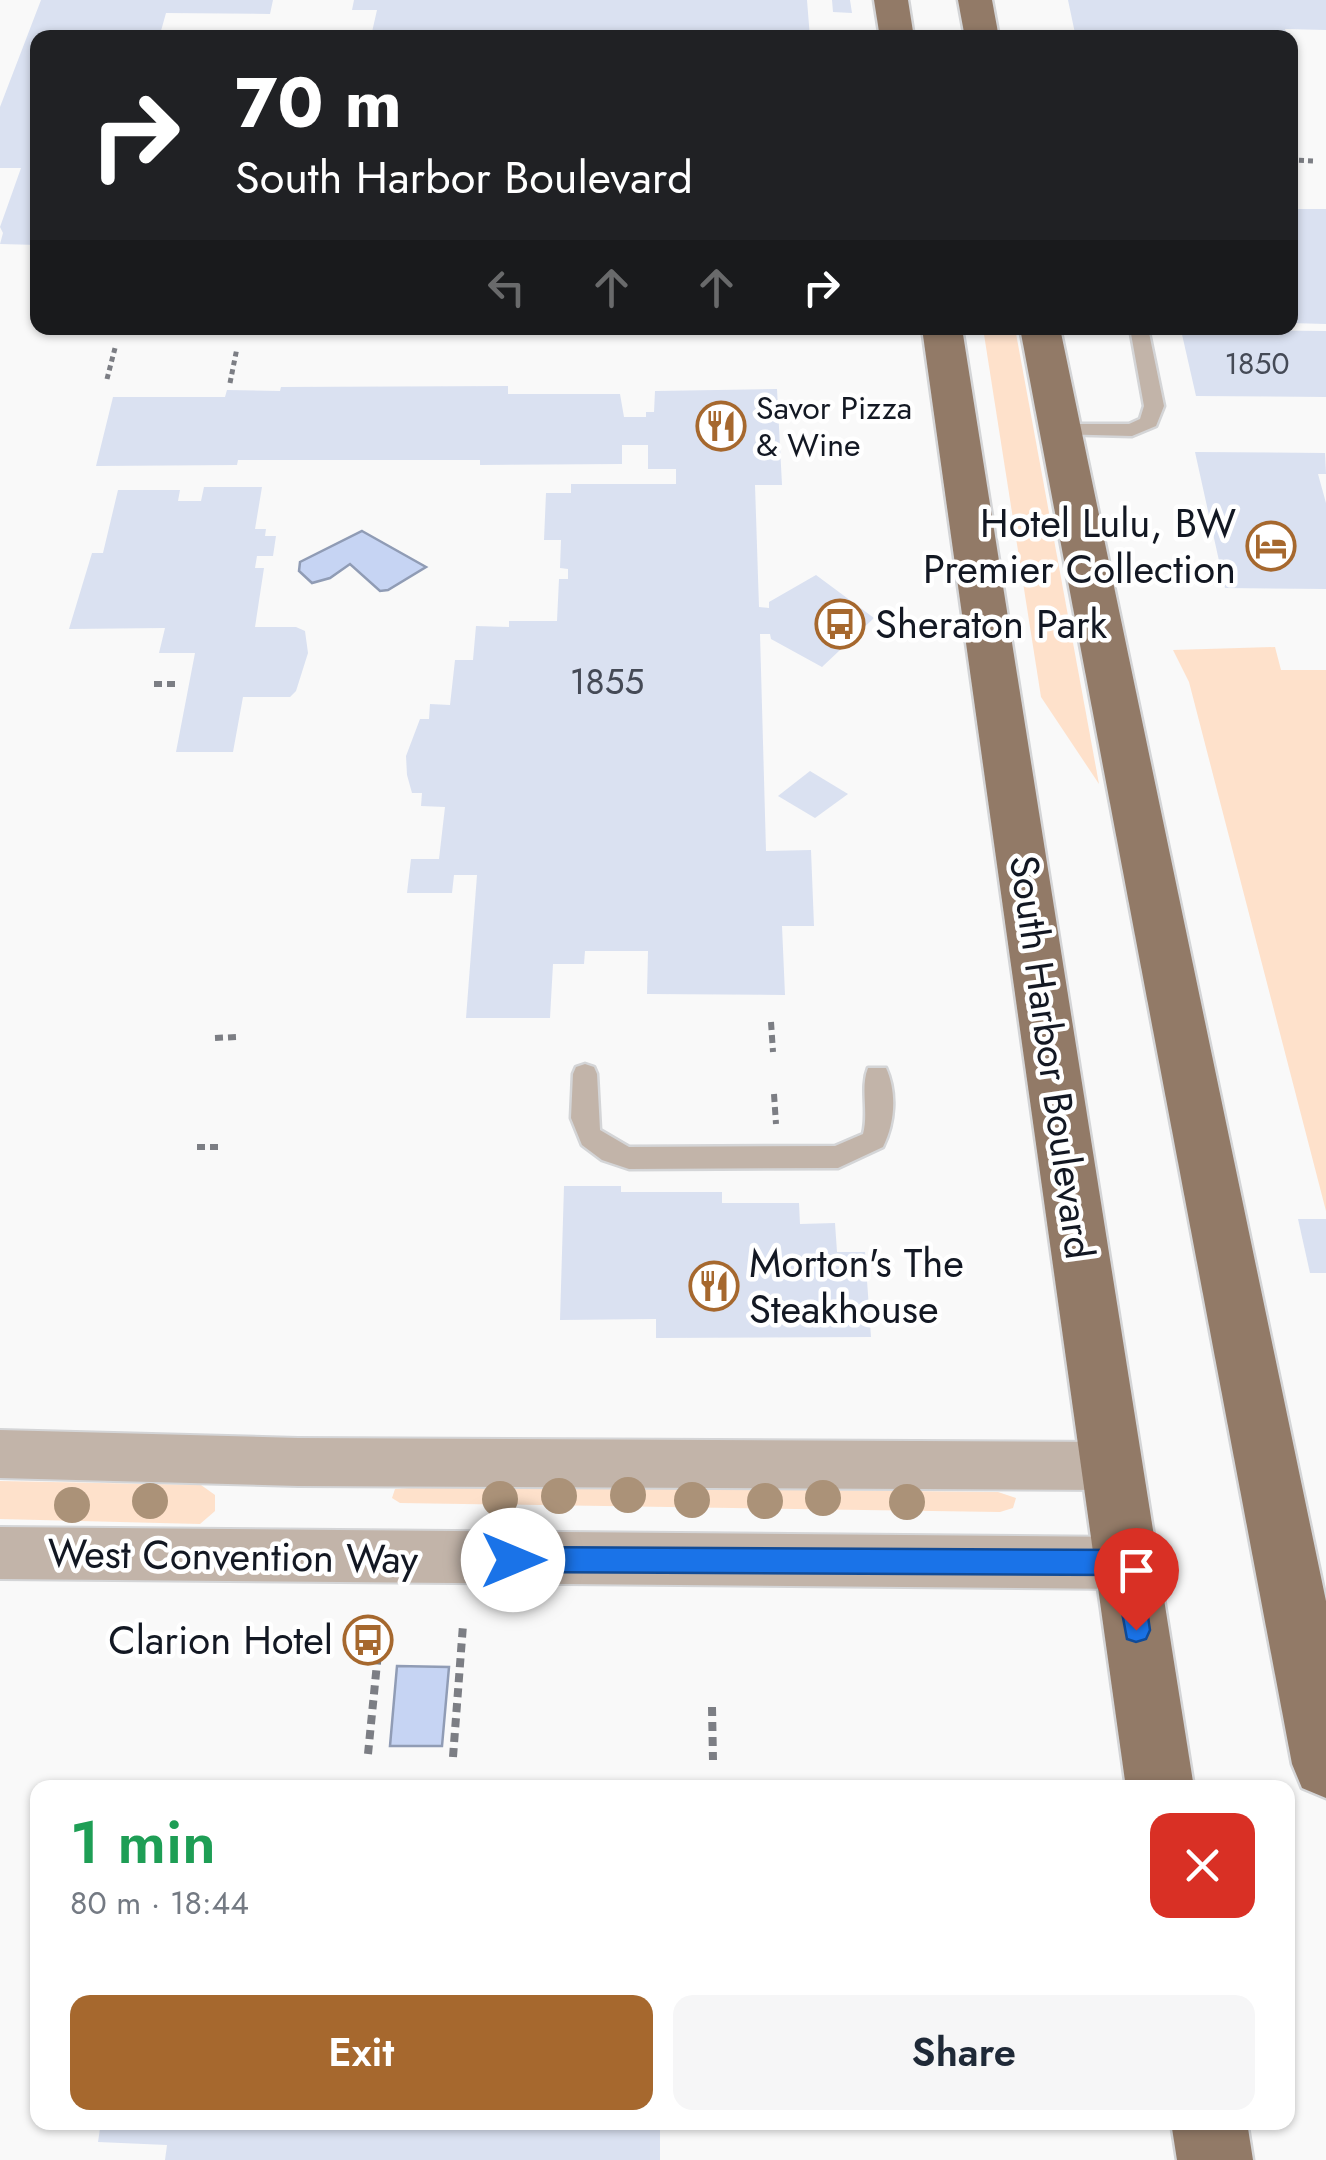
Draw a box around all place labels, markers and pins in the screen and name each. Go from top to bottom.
place label: Savor Pizza & Wine [756,385,912,468]
restaurant icon: Savor Pizza & Wine [695,400,747,452]
place label: Hotel Lulu, BW Premier Collection [923,494,1236,598]
hotel icon: Hotel Lulu, BW Premier Collection [1245,520,1297,572]
place label: Sheraton Park [875,595,1108,653]
bus stop icon: Sheraton Park [814,598,866,650]
place label: Morton's The Steakhouse [749,1234,964,1338]
restaurant icon: Morton's The Steakhouse [688,1260,740,1312]
pin [1094,1528,1179,1631]
place label: Clarion Hotel [108,1611,333,1669]
bus stop icon: Clarion Hotel [342,1614,394,1666]

